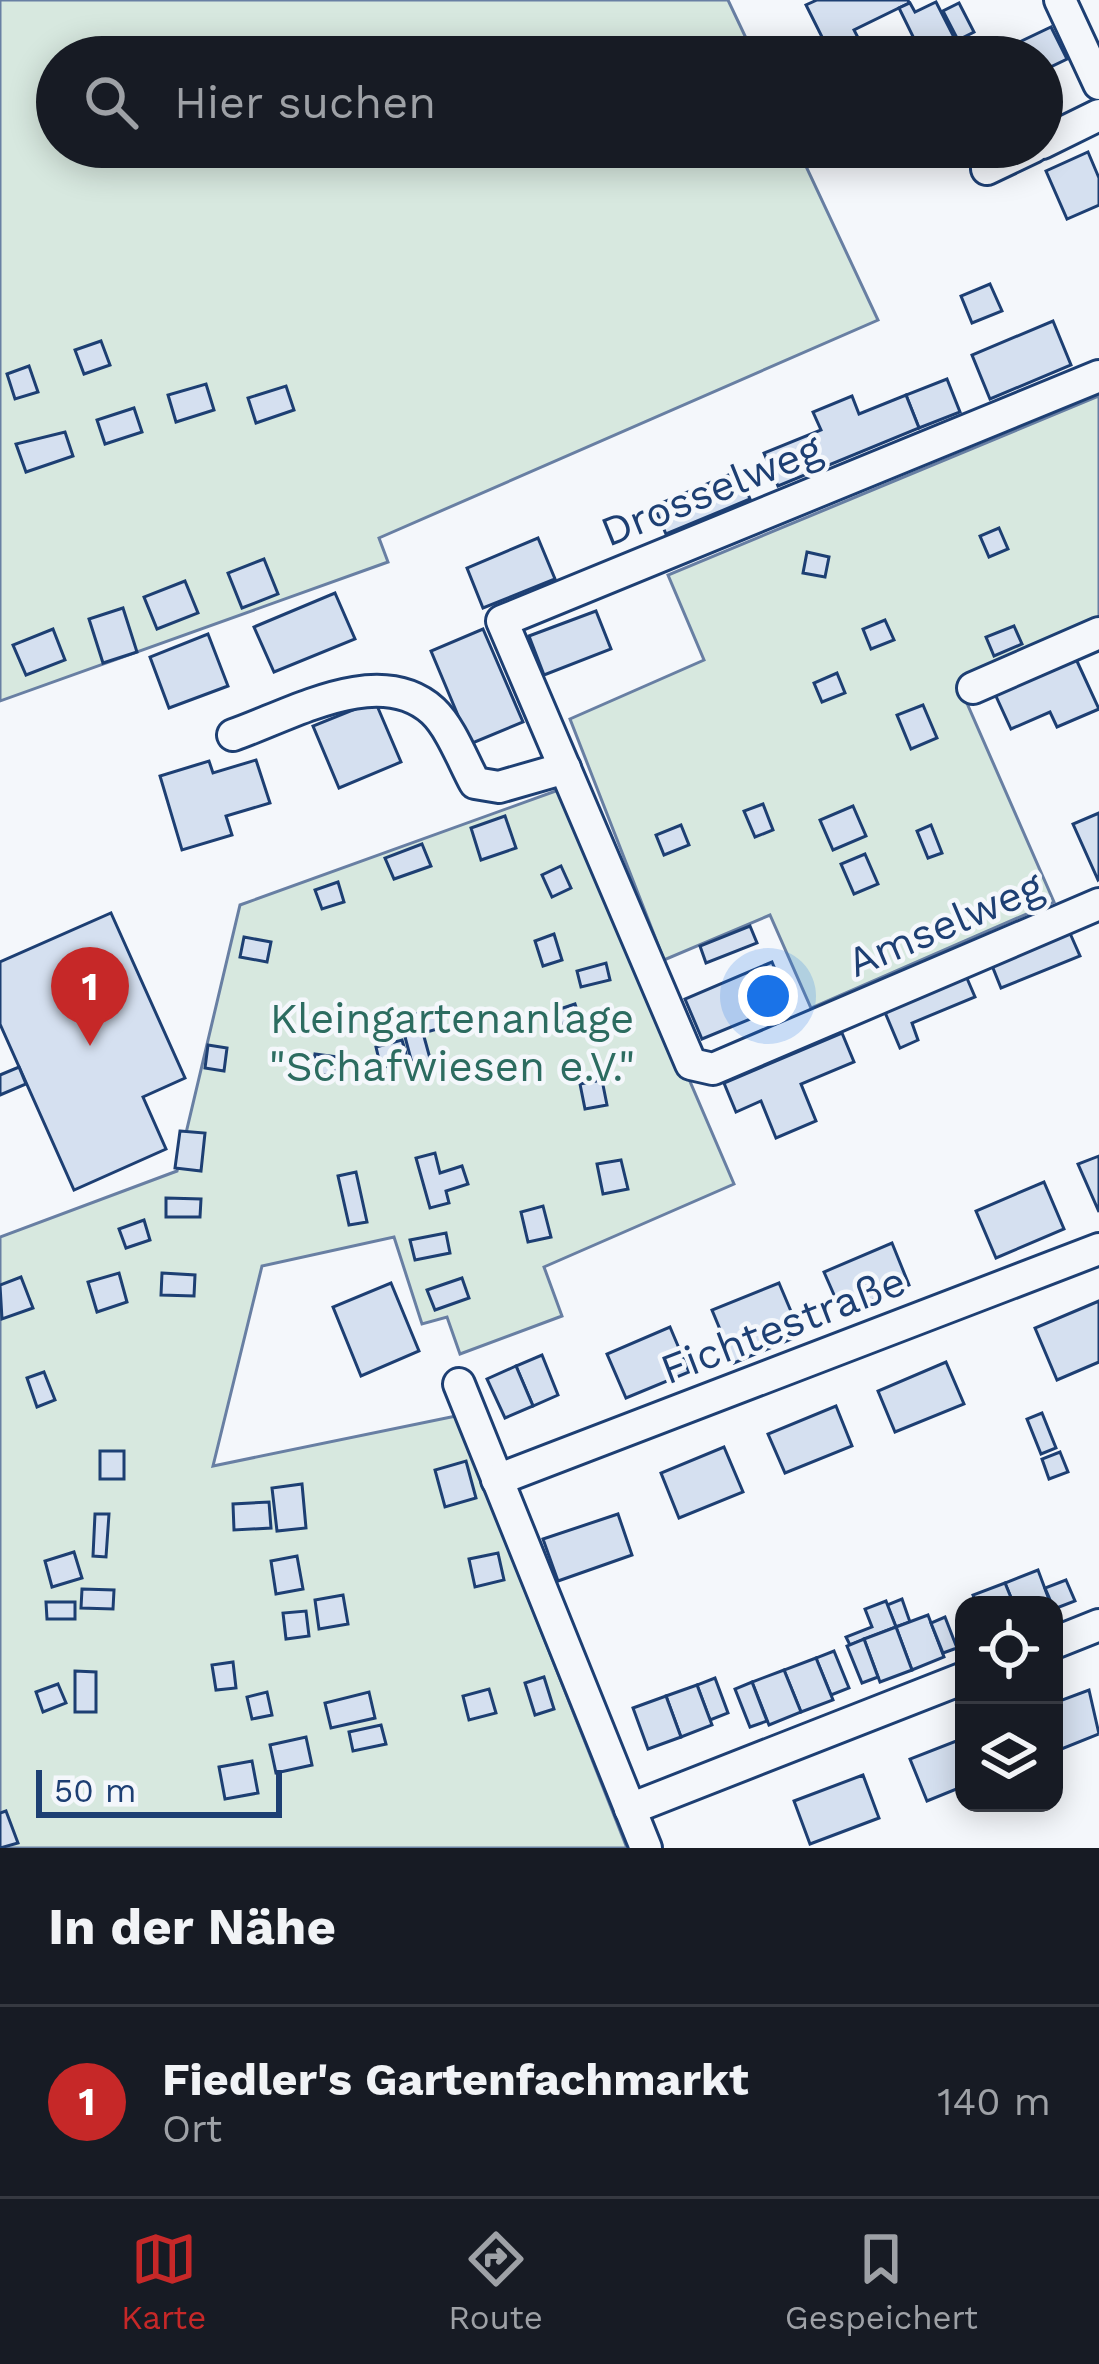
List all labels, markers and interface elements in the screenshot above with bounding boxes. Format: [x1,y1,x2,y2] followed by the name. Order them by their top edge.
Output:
[36,36,1063,168] search box
[78,69,144,135] icon: search
[174,76,436,129] text: Hier suchen
[594,423,829,556] street label: Drosselweg
[840,861,1051,987] street label: Amselweg
[51,947,129,1046] pin: 1
[738,966,798,1026] your location
[269,994,635,1091] park label: Kleingartenanlage "Schafwiesen e.V."
[654,1256,912,1394] street label: Fichtestraße
[955,1596,1063,1812] map controls
[955,1596,1063,1704] button: locate
[955,1704,1063,1812] button: layers
[36,1764,282,1817] scale bar
[54,1771,136,1810] text: 50 m
[48,1897,336,1956] text: In der Nähe
[162,2053,749,2106] text: Fiedler's Gartenfachmarkt
[79,2079,95,2124] text: 1
[937,2079,1051,2124] text: 140 m
[162,2106,222,2151] text: Ort
[121,2226,206,2337] tab: Karte
[448,2226,543,2337] tab: Route
[785,2226,978,2337] tab: Gespeichert

